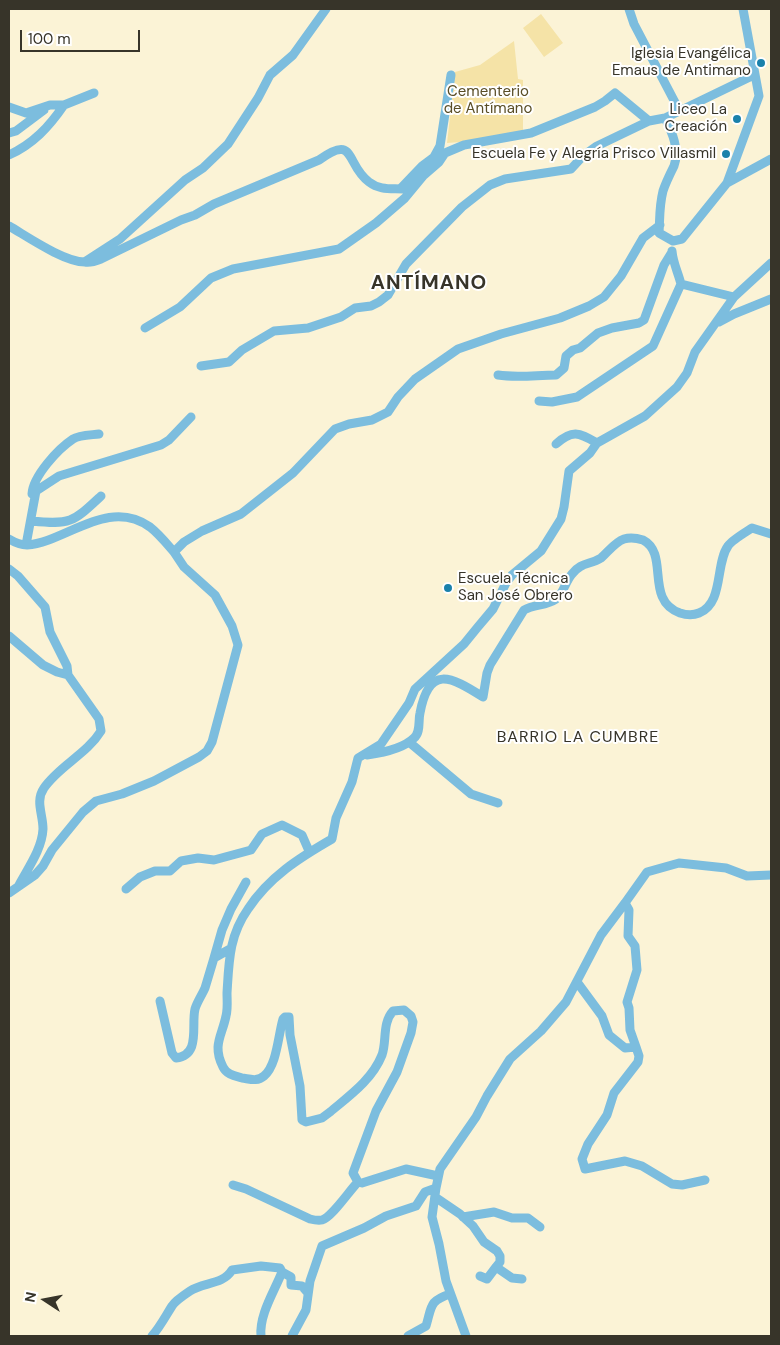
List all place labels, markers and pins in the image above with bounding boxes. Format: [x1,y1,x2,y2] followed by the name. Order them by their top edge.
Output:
[612,45,751,80] place label: Iglesia Evangélica Emaus de Antimano
[755,57,767,69] marker: Iglesia Evangélica Emaus de Antimano
[665,101,727,136] place label: Liceo La Creación
[731,113,743,125] marker: Liceo La Creación
[472,145,716,163] place label: Escuela Fe y Alegría Prisco Villasmil
[720,148,732,160] marker: Escuela Fe y Alegría Prisco Villasmil
[458,570,573,605] place label: Escuela Técnica San José Obrero
[442,582,454,594] marker: Escuela Técnica San José Obrero

